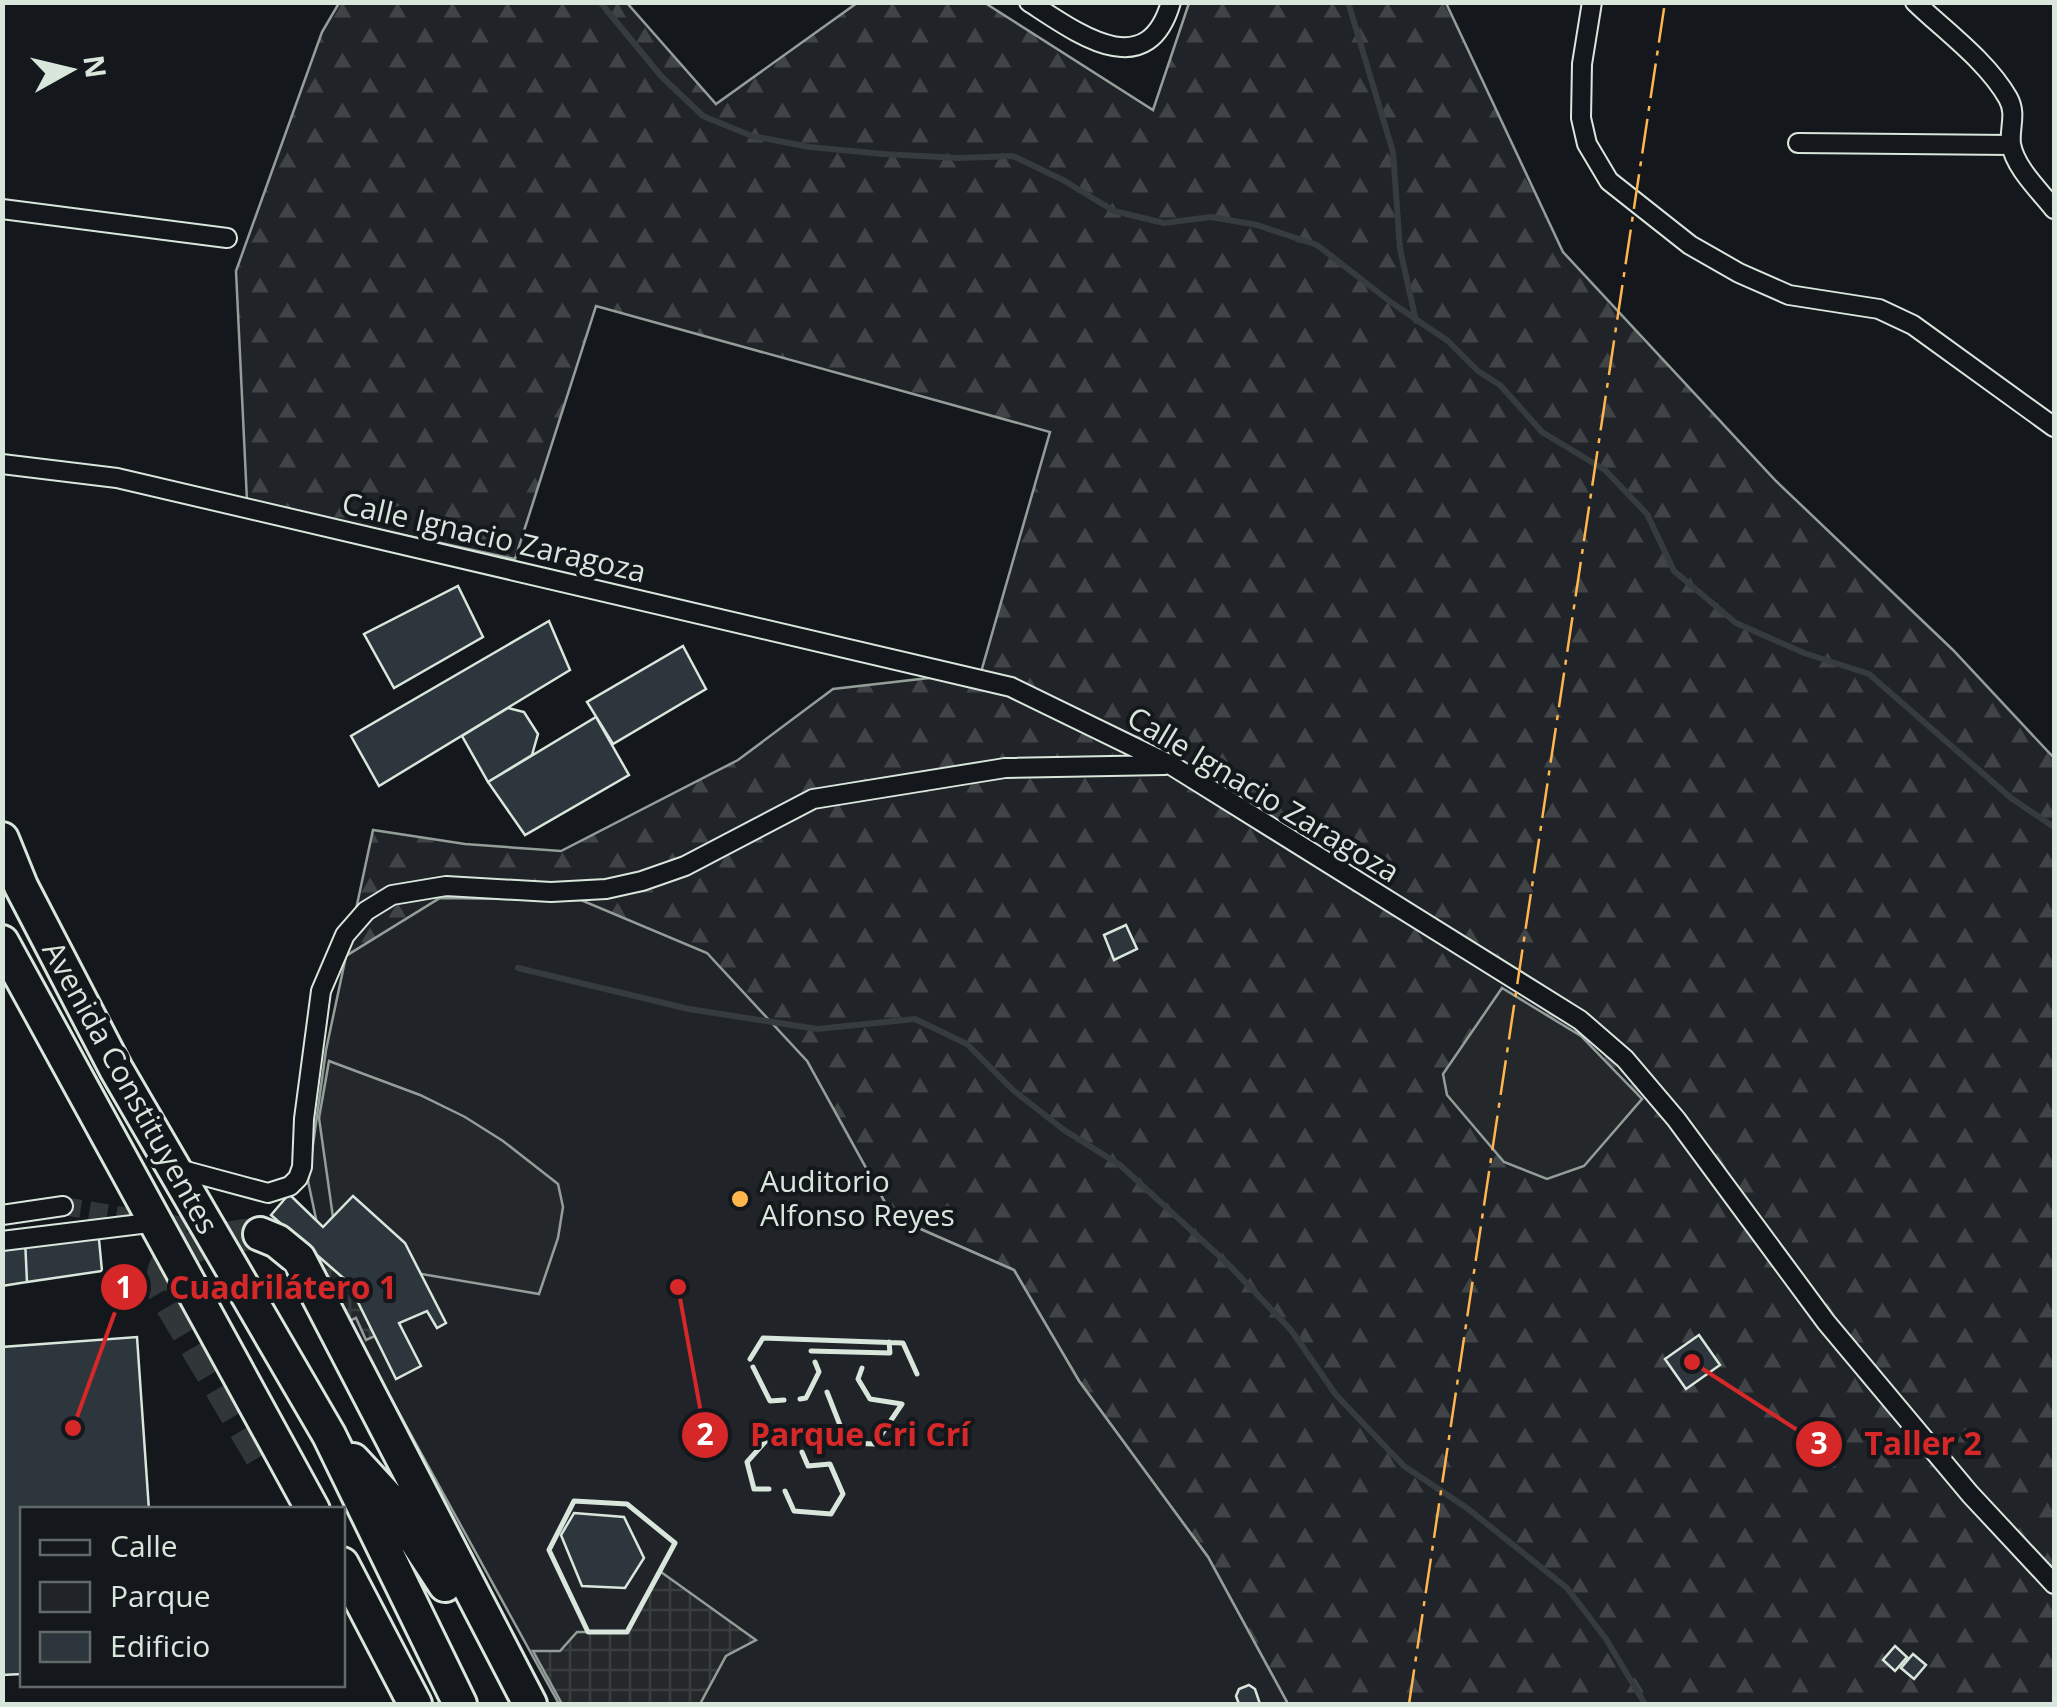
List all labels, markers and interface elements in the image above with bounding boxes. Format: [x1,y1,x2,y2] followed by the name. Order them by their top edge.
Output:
[20,20,120,120] north arrow
[75,52,116,80] text: N
[338,482,650,591] street label: Calle Ignacio Zaragoza
[1120,696,1407,891] street label: Calle Ignacio Zaragoza
[34,934,229,1241] street label: Avenida Constituyentes
[760,1160,955,1235] place label: Auditorio Alfonso Reyes
[729,1188,751,1210] marker: Auditorio Alfonso Reyes
[99,1256,417,1318] callout: Cuadrilátero 1
[169,1265,397,1308] text: Cuadrilátero 1
[115,1266,133,1307] text: 1
[680,1404,990,1466] callout: Parque Cri Crí
[750,1412,972,1455] text: Parque Cri Crí
[696,1413,714,1454] text: 2
[1794,1413,2002,1475] callout: Taller 2
[1864,1421,1982,1464] text: Taller 2
[1810,1422,1828,1463] text: 3
[20,1507,345,1687] legend
[110,1525,178,1566] text: Calle
[110,1575,211,1616] text: Parque
[110,1625,210,1666] text: Edificio

